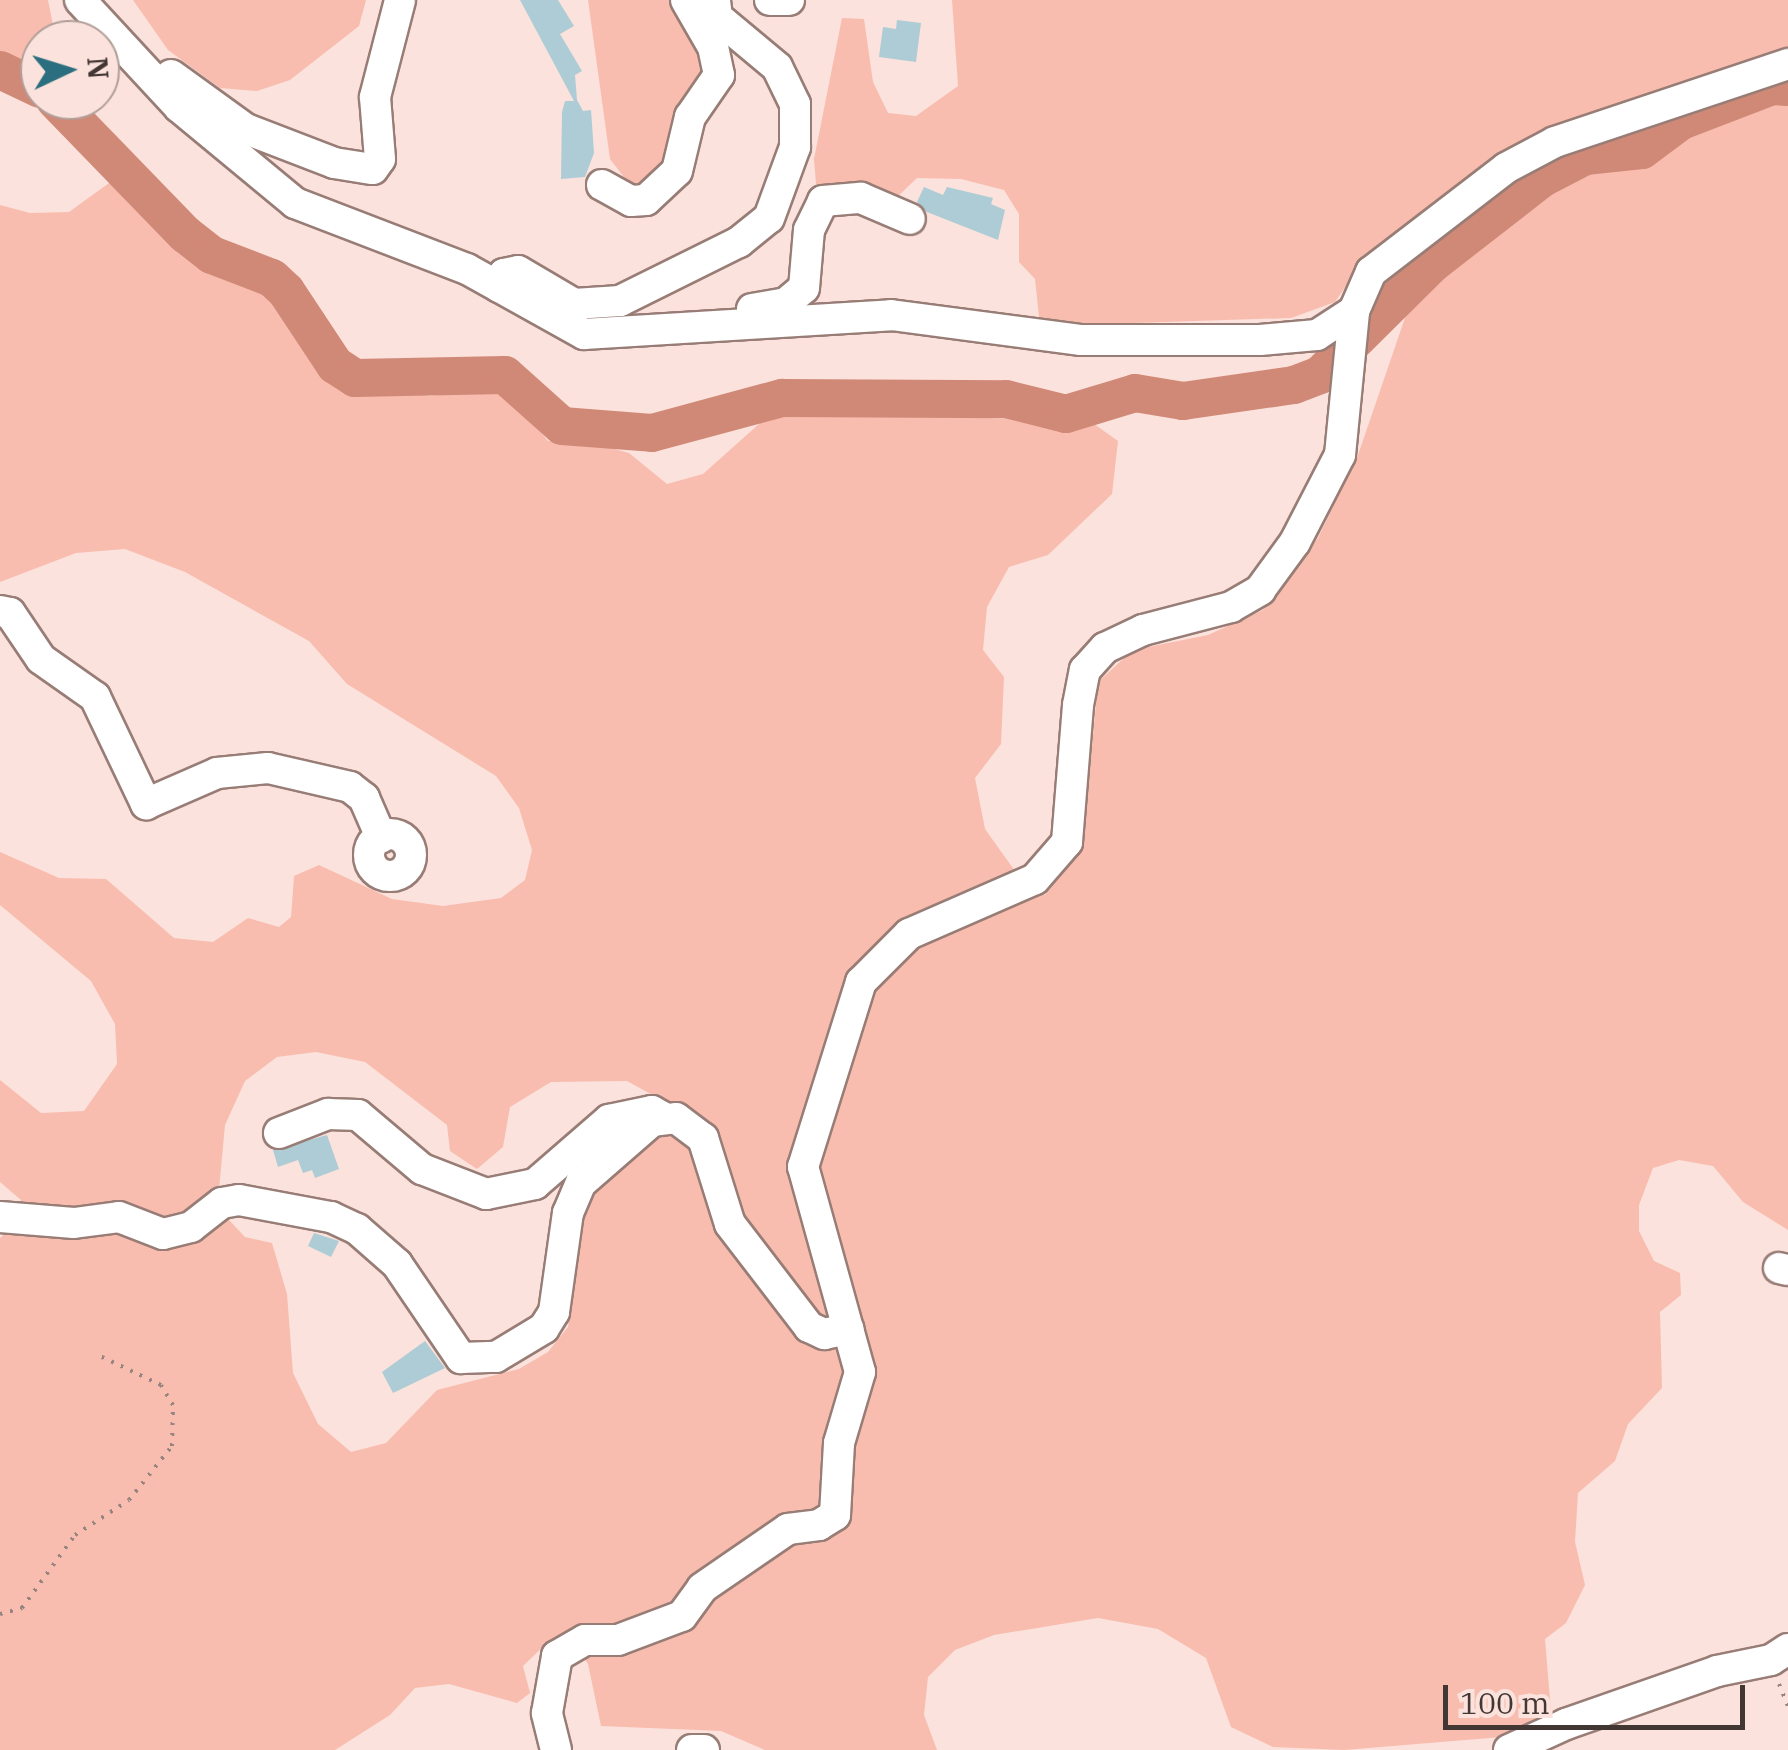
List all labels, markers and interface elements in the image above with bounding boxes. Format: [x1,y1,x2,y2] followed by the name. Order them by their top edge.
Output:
[20,20,120,120] north arrow
[79,56,118,80] text: N
[1448,1665,1750,1727] scale bar
[1460,1683,1550,1722] text: 100 m

